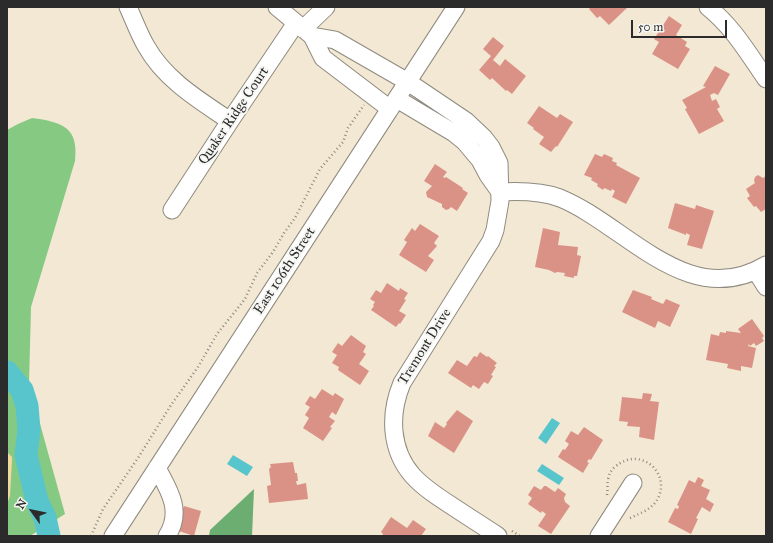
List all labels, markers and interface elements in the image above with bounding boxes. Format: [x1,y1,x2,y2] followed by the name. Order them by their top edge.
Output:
[633,12,729,38] scale bar
[638,20,663,34] text: 50 m
[195,64,273,168] street label: Quaker Ridge Court
[251,224,319,318] street label: East 106th Street
[395,306,455,388] street label: Tremont Drive
[12,491,52,531] north arrow
[14,497,30,512] text: N

